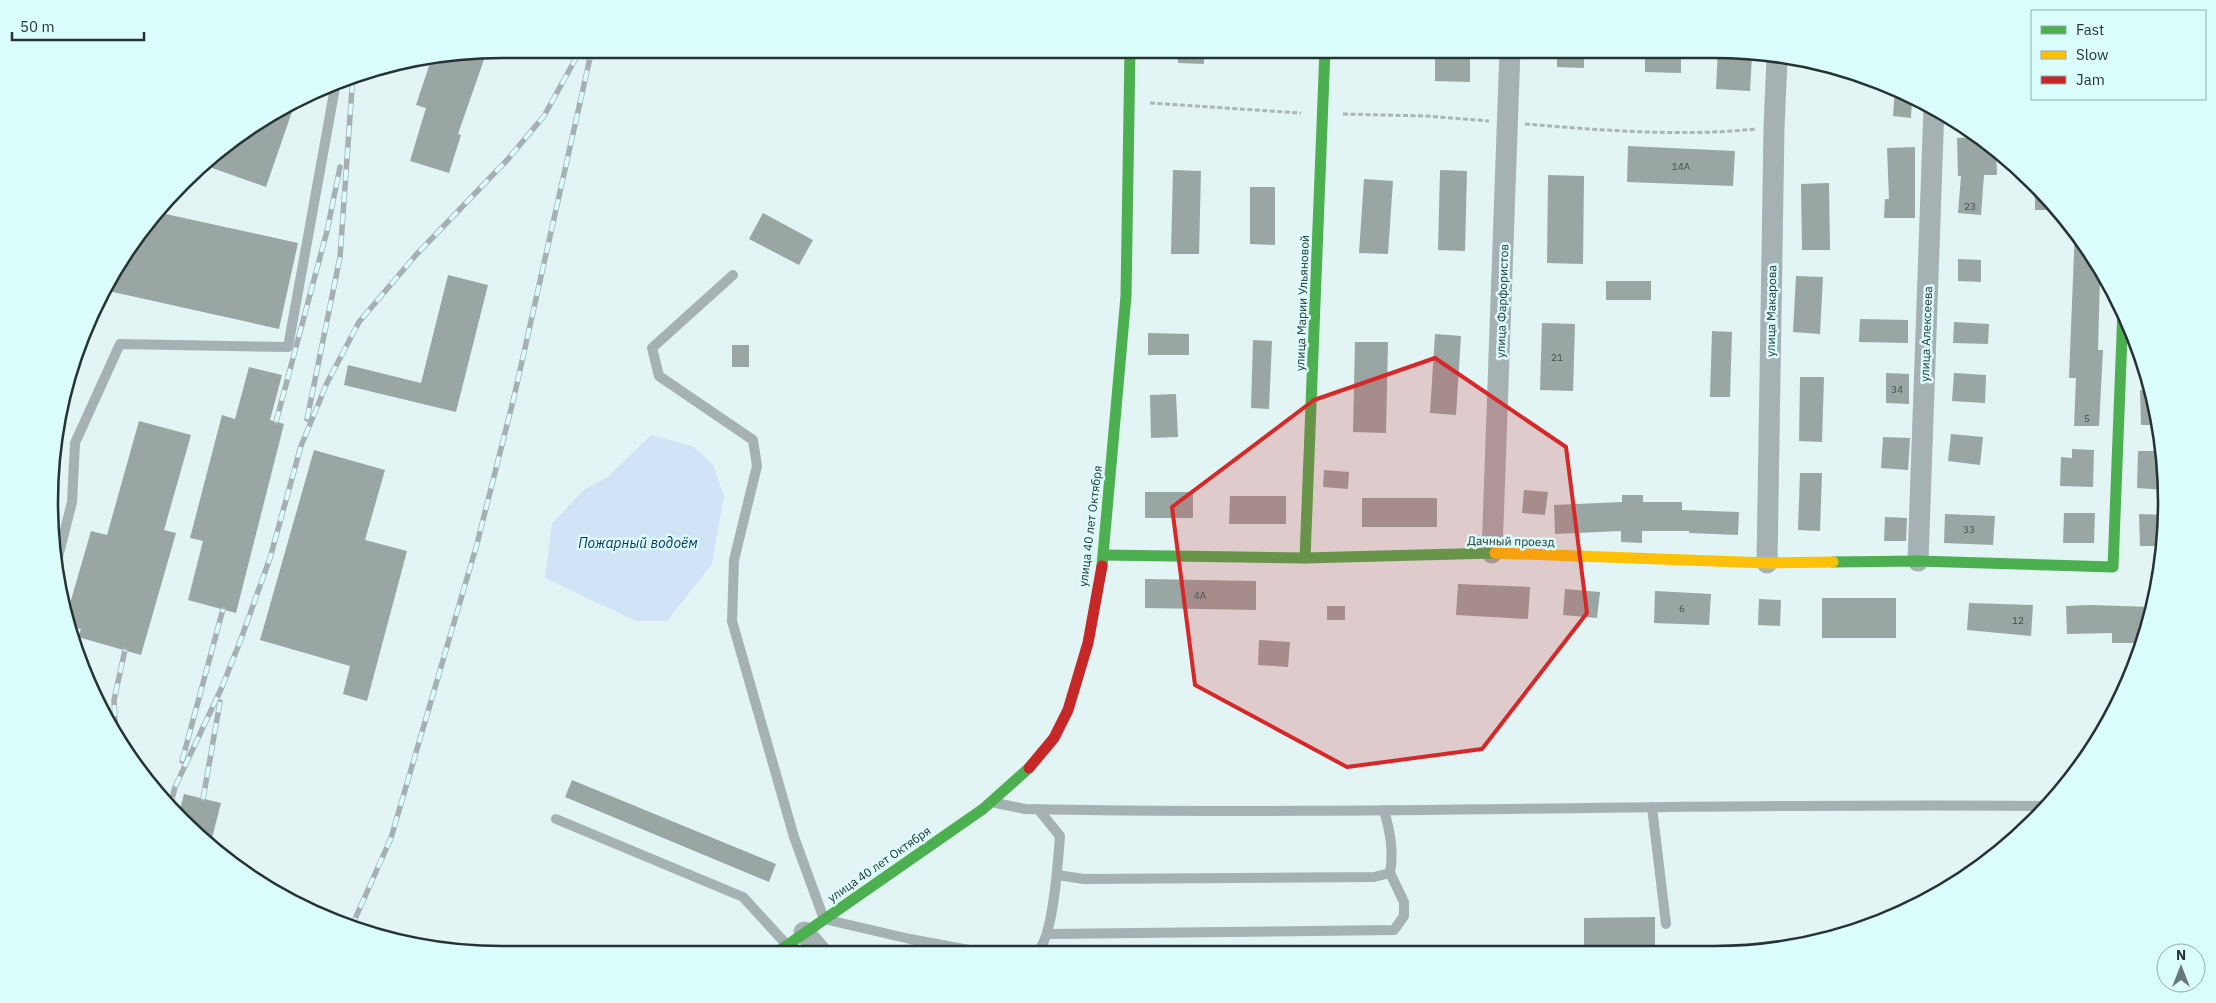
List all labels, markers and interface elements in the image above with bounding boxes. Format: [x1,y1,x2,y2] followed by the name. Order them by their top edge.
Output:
[12,10,145,42] scale bar
[2031,10,2206,100] legend
[20,17,55,36] text: 50 m
[2076,20,2104,39] text: Fast
[2076,45,2109,64] text: Slow
[2076,70,2105,89] text: Jam
[1672,160,1691,173] house number: 14А
[1964,200,1976,213] house number: 23
[1292,235,1312,371] street label: улица Марии Ульяновой
[1493,244,1511,358] street label: улица Фарфористов
[1763,264,1779,357] street label: улица Макарова
[1917,285,1935,382] street label: улица Алексеева
[1551,351,1563,364] house number: 21
[1891,383,1903,396] house number: 34
[2084,412,2090,425] house number: 5
[1075,464,1105,588] street label: улица 40 лет Октября
[1963,523,1975,536] house number: 33
[1467,533,1555,549] street label: Дачный проезд
[578,534,698,552] water label: Пожарный водоём
[1194,589,1207,602] house number: 4А
[1679,602,1685,615] house number: 6
[2012,614,2024,627] house number: 12
[825,823,933,905] street label: улица 40 лет Октября
[2156,943,2206,993] north arrow
[2176,946,2186,964] text: N

